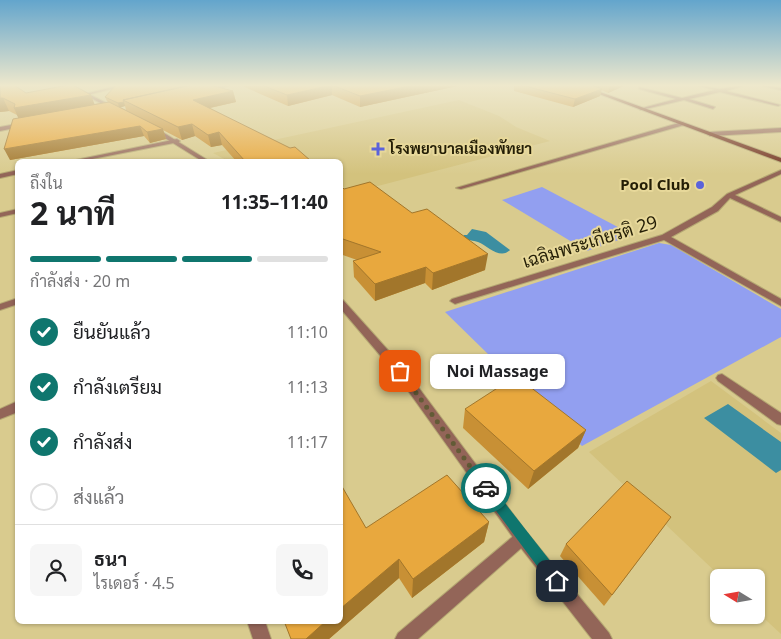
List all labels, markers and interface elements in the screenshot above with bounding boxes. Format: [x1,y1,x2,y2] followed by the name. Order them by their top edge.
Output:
[388,138,532,158] place label: โรงพยาบาลเมืองพัทยา
[371,142,385,156] marker: โรงพยาบาลเมืองพัทยา
[30,172,63,194] text: ถึงใน
[620,174,690,194] place label: Pool Club
[694,179,706,191] marker: Pool Club
[221,189,328,215] text: 11:35–11:40
[30,191,115,234] text: 2 นาที
[519,209,660,273] street label: เฉลิมพระเกียรติ 29
[30,270,130,292] text: กำลังส่ง · 20 m
[30,318,58,346] icon: check
[73,319,151,345] text: ยืนยันแล้ว
[287,321,328,343] text: 11:10
[379,350,421,392] pin
[430,354,565,388] callout: Noi Massage
[386,357,414,385] icon: bag
[447,360,548,382] text: Noi Massage
[30,373,58,401] icon: check
[73,374,162,400] text: กำลังเตรียม
[287,376,328,398] text: 11:13
[30,428,58,456] icon: check
[73,429,132,455] text: กำลังส่ง
[287,431,328,453] text: 11:17
[461,463,511,513] courier
[472,474,500,502] icon: car
[73,484,124,510] text: ส่งแล้ว
[30,544,82,596] button: person
[276,544,328,596] button: phone
[94,546,127,572] text: ธนา
[536,560,578,602] pin
[543,567,571,595] icon: home
[710,569,765,624] north arrow
[710,569,765,624] map controls
[94,572,175,594] text: ไรเดอร์ · 4.5

